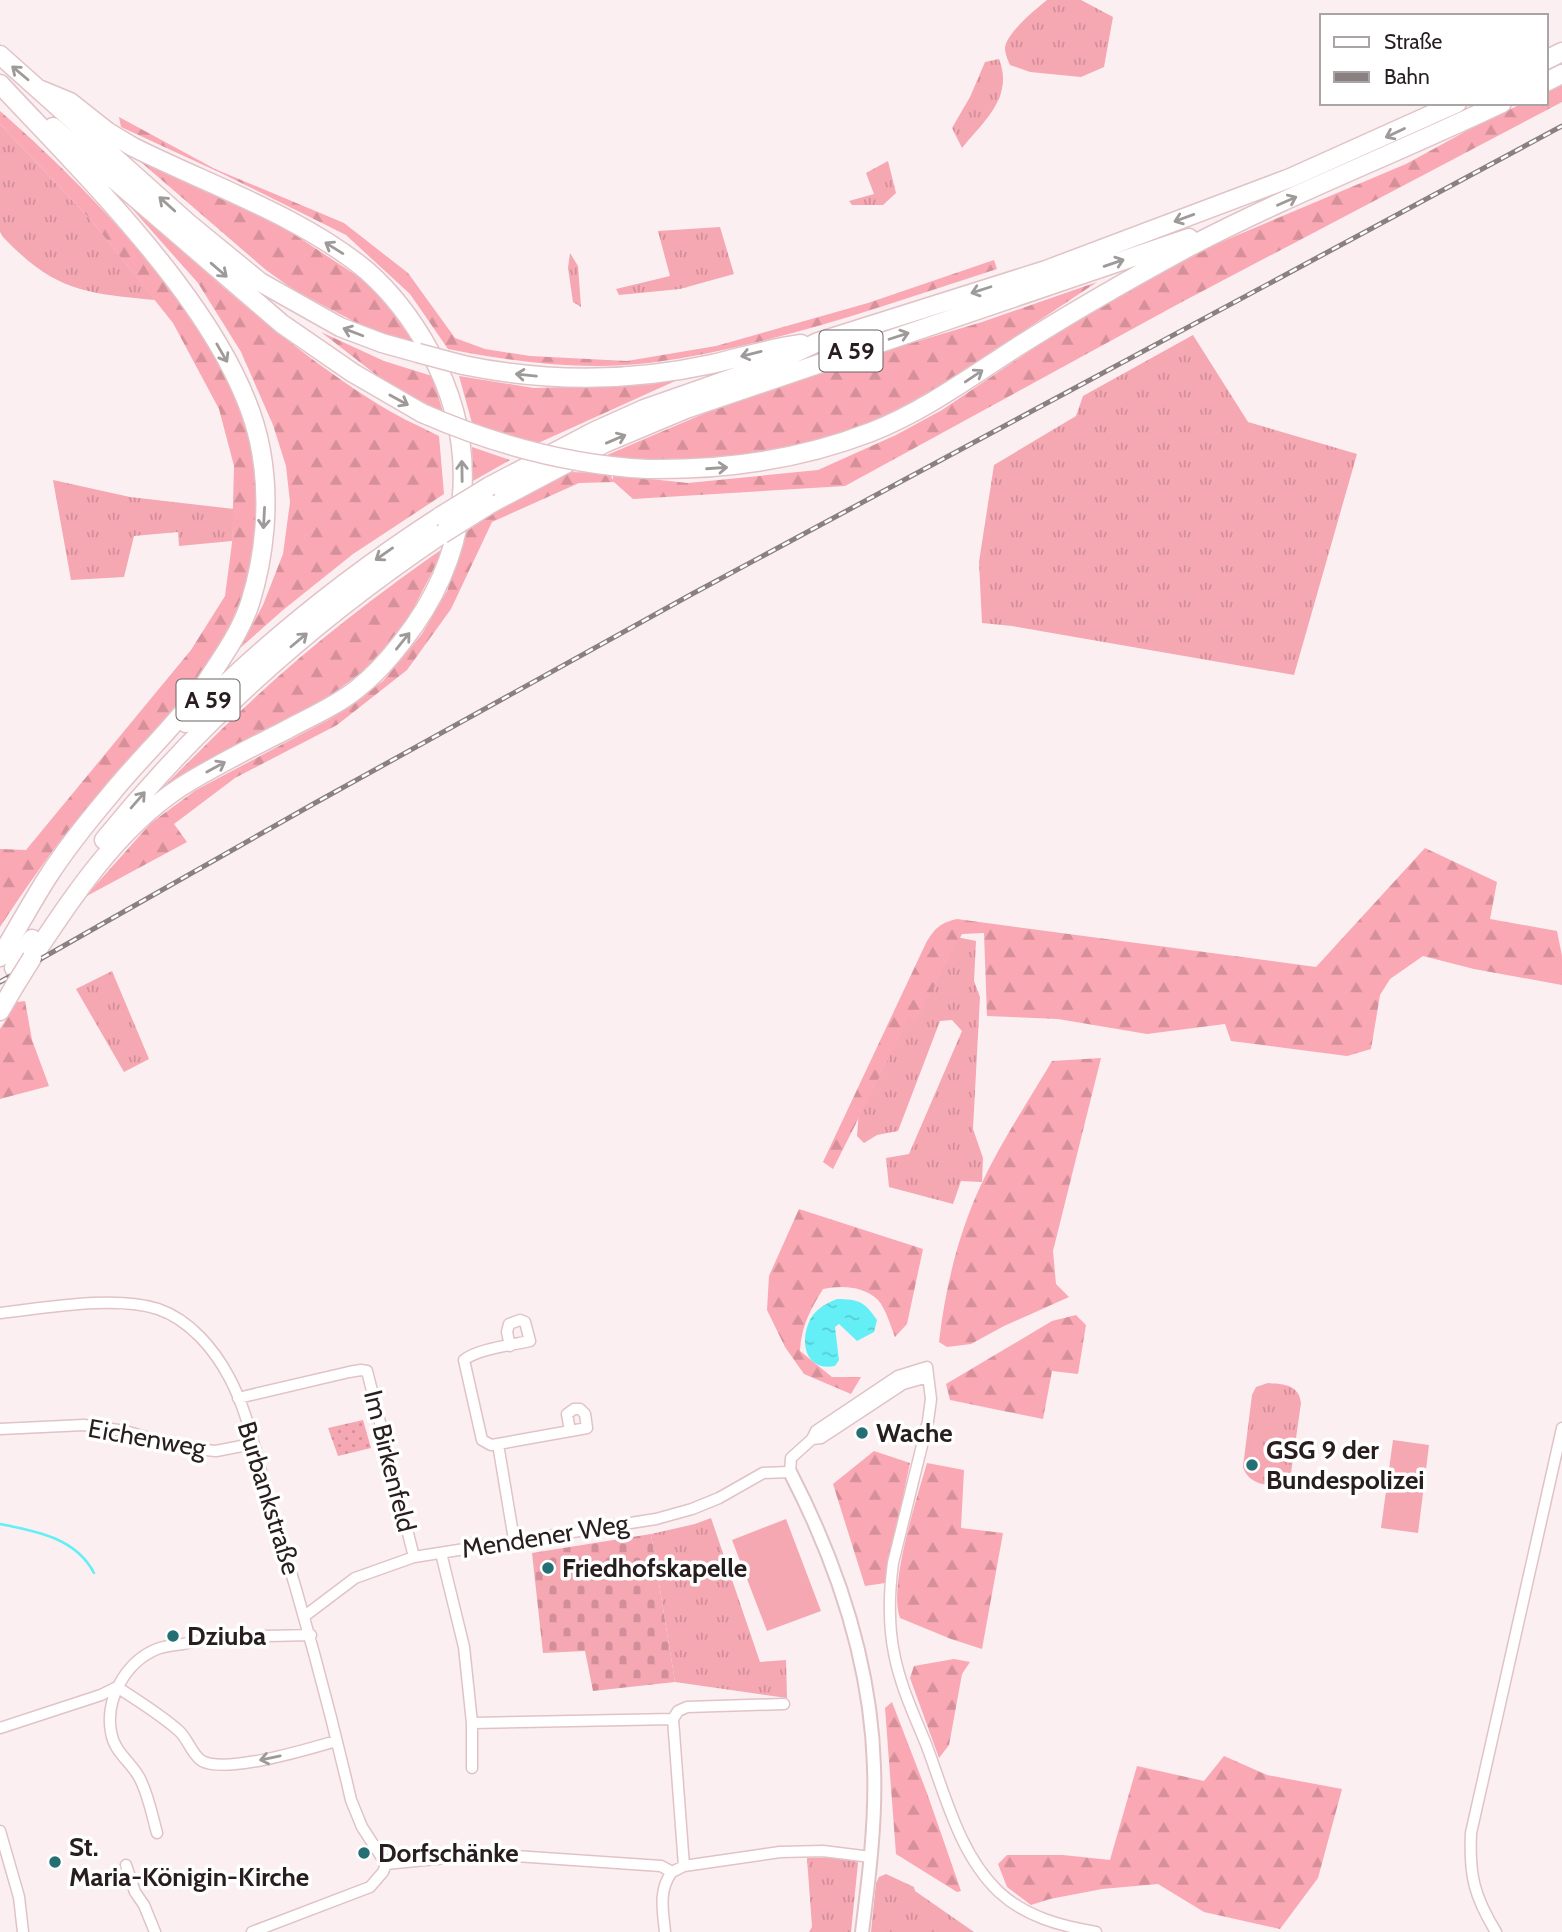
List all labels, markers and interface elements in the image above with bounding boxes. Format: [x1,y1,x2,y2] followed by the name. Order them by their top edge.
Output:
[1320,14,1548,105] legend
[1384,29,1443,54] text: Straße
[1384,64,1430,89] text: Bahn
[12,65,30,81] one-way arrow
[1385,126,1406,140] one-way arrow
[1276,194,1297,207] one-way arrow
[159,195,176,212] one-way arrow
[1174,213,1196,225] one-way arrow
[324,240,344,254] one-way arrow
[1103,256,1125,268] one-way arrow
[209,262,227,278] one-way arrow
[970,284,992,297] one-way arrow
[343,324,365,337] one-way arrow
[887,329,909,341] one-way arrow
[820,330,882,372] road number: A 59
[215,342,229,362] one-way arrow
[740,348,763,361] one-way arrow
[515,369,538,382] one-way arrow
[964,369,983,383] one-way arrow
[388,394,409,407] one-way arrow
[605,431,626,444] one-way arrow
[455,459,469,482] one-way arrow
[705,461,728,474] one-way arrow
[258,506,271,529] one-way arrow
[375,547,394,561] one-way arrow
[290,632,308,648] one-way arrow
[395,632,410,650] one-way arrow
[176,680,240,720] road number: A 59
[206,759,226,773] one-way arrow
[130,791,146,809] one-way arrow
[357,1387,423,1535] street label: Im Birkenfeld
[86,1412,209,1464] street label: Eichenweg
[876,1417,953,1449] place label: Wache
[231,1418,307,1578] street label: Burbankstraße
[854,1425,870,1441] marker: Wache
[1266,1434,1425,1496] place label: GSG 9 der Bundespolizei
[1244,1457,1260,1473] marker: GSG 9 der Bundespolizei
[459,1507,632,1565] street label: Mendener Weg
[562,1552,747,1584] place label: Friedhofskapelle
[540,1560,556,1576] marker: Friedhofskapelle
[187,1620,266,1652] place label: Dziuba
[165,1628,181,1644] marker: Dziuba
[259,1751,282,1765] one-way arrow
[69,1831,309,1893] place label: St. Maria-Königin-Kirche
[378,1837,519,1869] place label: Dorfschänke
[356,1845,372,1861] marker: Dorfschänke
[47,1854,63,1870] marker: St. Maria-Königin-Kirche

